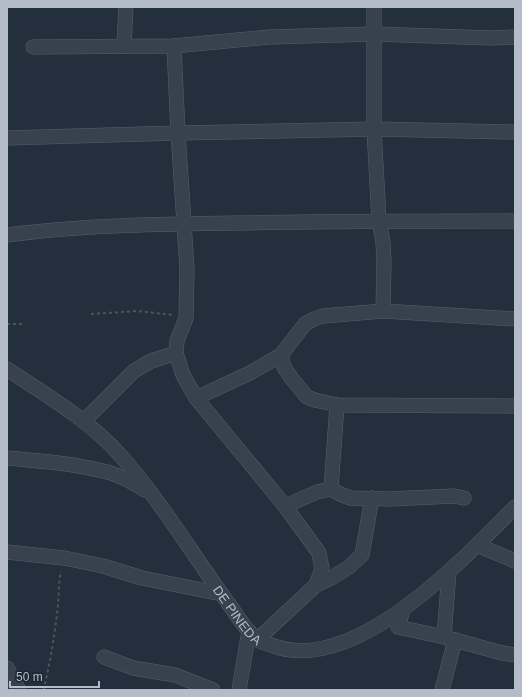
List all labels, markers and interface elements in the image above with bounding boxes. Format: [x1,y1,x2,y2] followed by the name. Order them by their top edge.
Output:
[210,583,264,648] street label: DE PINEDA
[10,663,99,689] scale bar
[16,670,43,684] text: 50 m

